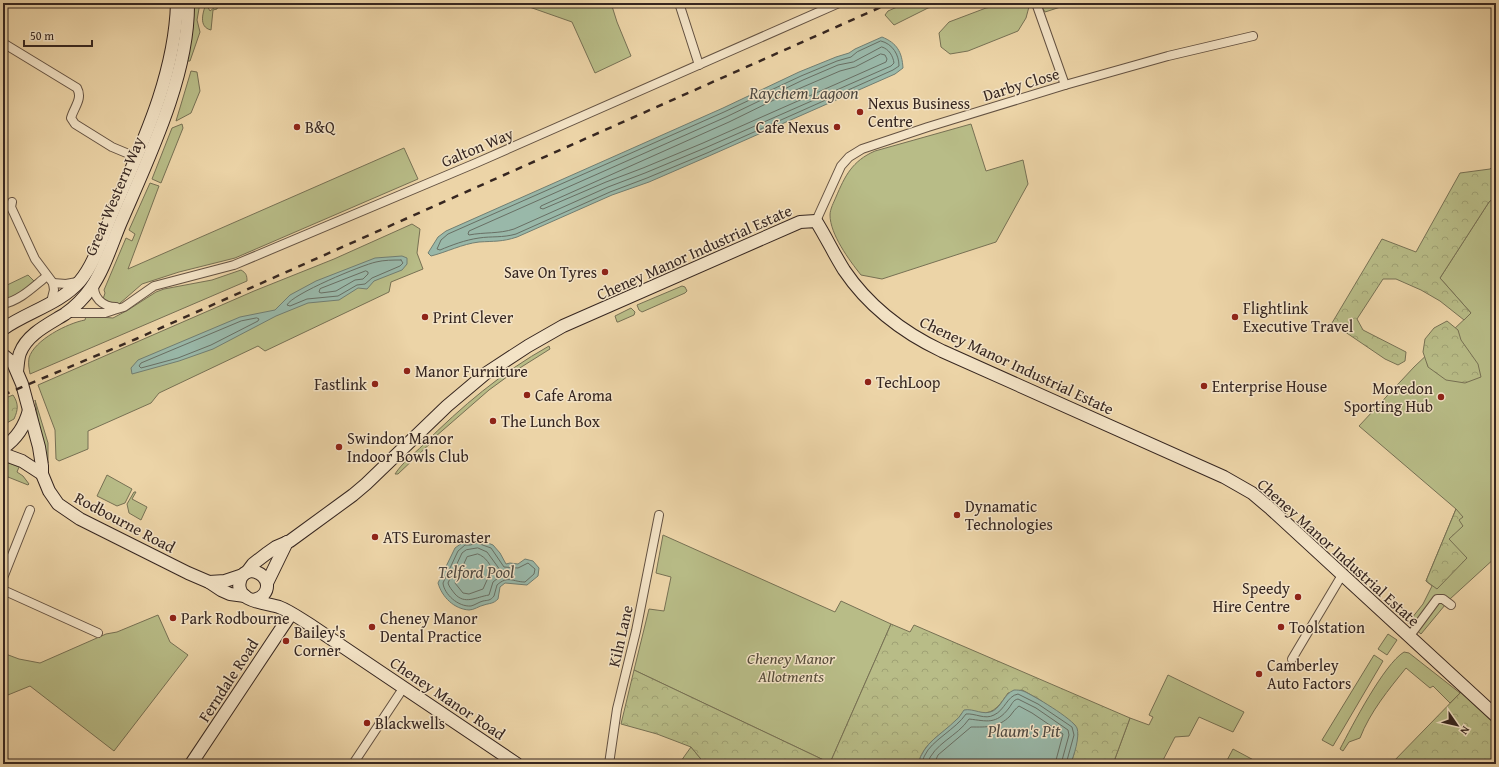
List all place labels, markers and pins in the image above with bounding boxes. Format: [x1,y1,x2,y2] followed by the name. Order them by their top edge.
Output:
[868,91,970,133] place label: Nexus Business Centre
[855,107,865,117] marker: Nexus Business Centre
[305,115,336,139] place label: B&Q
[756,115,829,139] place label: Cafe Nexus
[292,122,302,132] marker: B&Q
[832,122,842,132] marker: Cafe Nexus
[504,260,597,284] place label: Save On Tyres
[600,267,610,277] marker: Save On Tyres
[1243,296,1354,338] place label: Flightlink Executive Travel
[433,305,514,329] place label: Print Clever
[420,312,430,322] marker: Print Clever
[1230,312,1240,322] marker: Flightlink Executive Travel
[415,359,528,383] place label: Manor Furniture
[402,366,412,376] marker: Manor Furniture
[876,370,941,394] place label: TechLoop
[314,372,368,396] place label: Fastlink
[1212,374,1327,398] place label: Enterprise House
[1344,376,1433,418] place label: Moredon Sporting Hub
[863,377,873,387] marker: TechLoop
[370,379,380,389] marker: Fastlink
[1199,381,1209,391] marker: Enterprise House
[535,383,613,407] place label: Cafe Aroma
[522,390,532,400] marker: Cafe Aroma
[1436,392,1446,402] marker: Moredon Sporting Hub
[501,409,601,433] place label: The Lunch Box
[488,416,498,426] marker: The Lunch Box
[347,426,469,468] place label: Swindon Manor Indoor Bowls Club
[334,442,344,452] marker: Swindon Manor Indoor Bowls Club
[965,494,1053,536] place label: Dynamatic Technologies
[952,510,962,520] marker: Dynamatic Technologies
[383,525,491,549] place label: ATS Euromaster
[370,532,380,542] marker: ATS Euromaster
[1213,576,1290,618] place label: Speedy Hire Centre
[1293,592,1303,602] marker: Speedy Hire Centre
[181,606,290,630] place label: Park Rodbourne
[380,606,482,648] place label: Cheney Manor Dental Practice
[168,613,178,623] marker: Park Rodbourne
[1289,615,1365,639] place label: Toolstation
[294,620,346,662] place label: Bailey's Corner
[367,622,377,632] marker: Cheney Manor Dental Practice
[1276,622,1286,632] marker: Toolstation
[281,636,291,646] marker: Bailey's Corner
[1267,653,1351,695] place label: Camberley Auto Factors
[1254,669,1264,679] marker: Camberley Auto Factors
[375,711,445,735] place label: Blackwells
[362,718,372,728] marker: Blackwells

